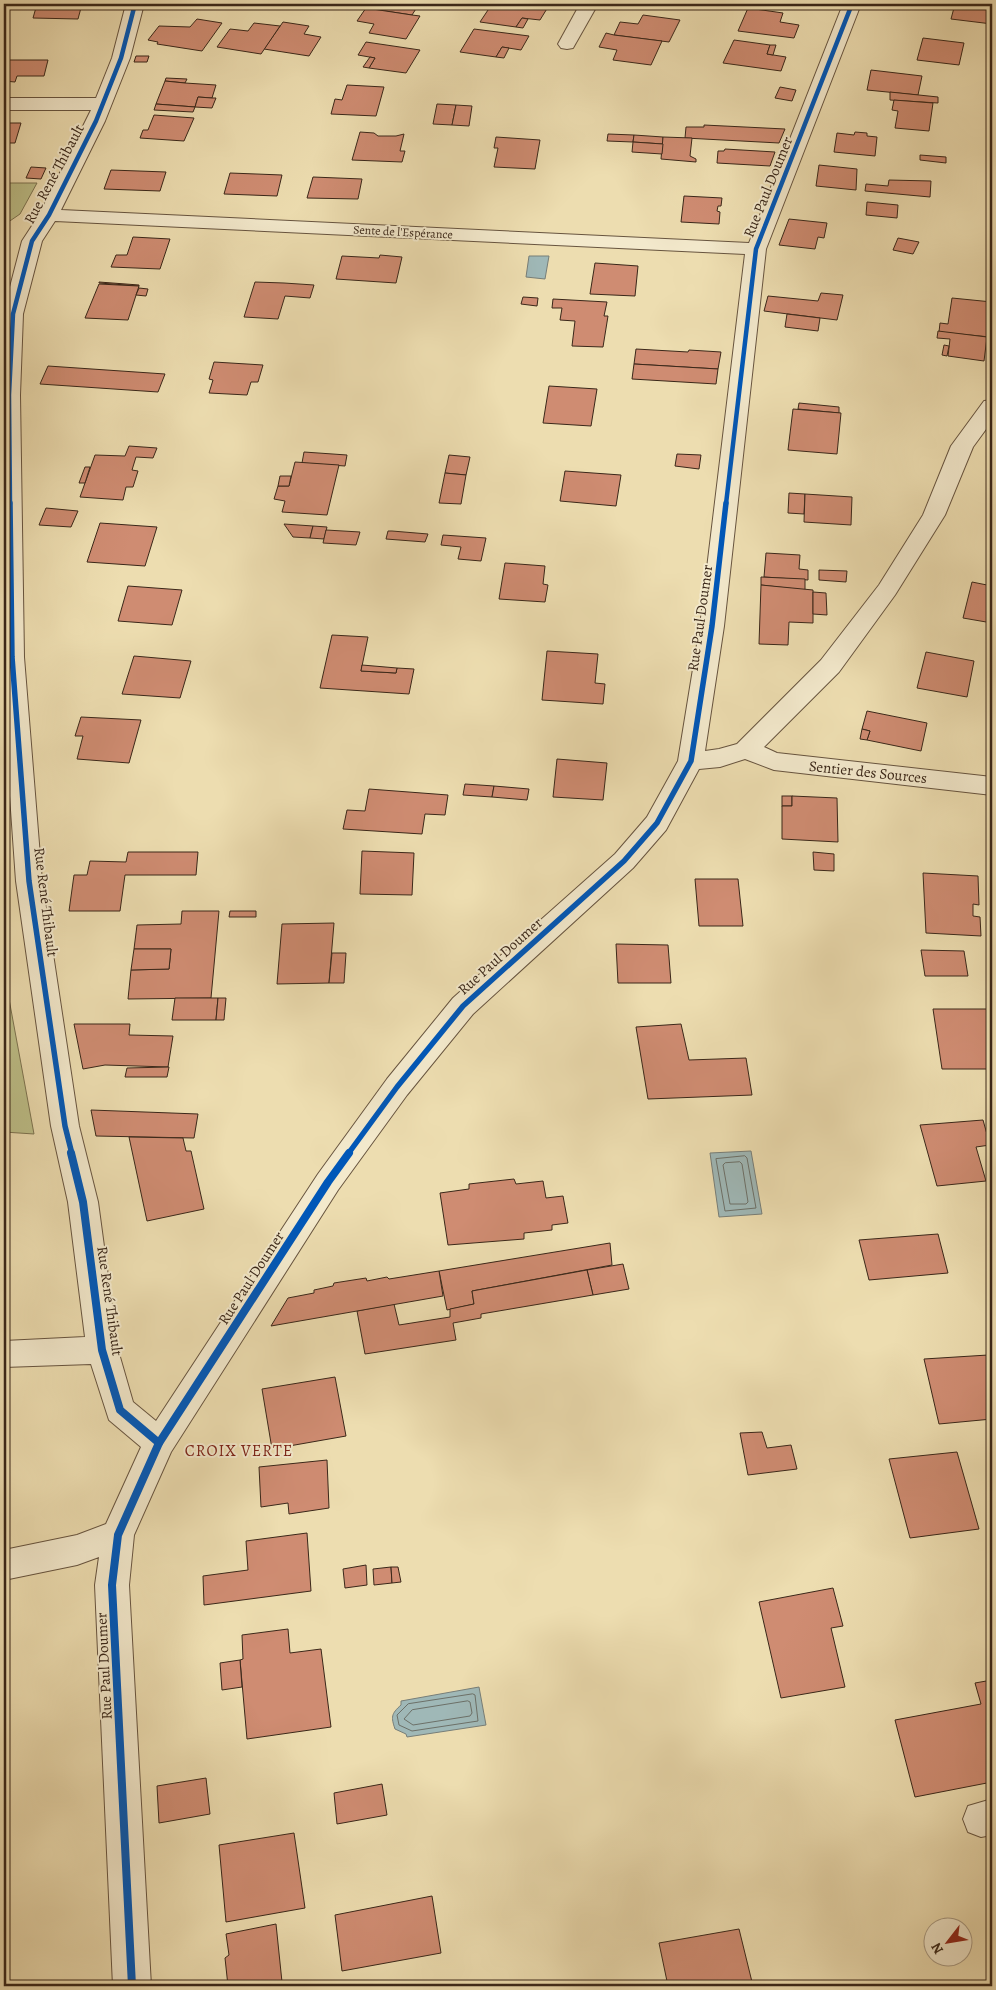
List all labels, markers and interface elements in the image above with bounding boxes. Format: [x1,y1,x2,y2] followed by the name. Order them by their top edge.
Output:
[19,121,89,227] street label: Rue René Thibault
[739,133,797,240] street label: Rue Paul Doumer
[353,221,453,243] street label: Sente de l'Espérance
[683,563,717,673] street label: Rue Paul Doumer
[808,756,928,788] street label: Sentier des Sources
[29,846,63,958] street label: Rue René Thibault
[453,913,547,999] street label: Rue Paul Doumer
[213,1227,289,1328] street label: Rue Paul Doumer
[92,1245,128,1357] street label: Rue René Thibault
[185,1440,293,1462] district label: CROIX VERTE
[91,1612,117,1720] street label: Rue Paul Doumer
[924,1918,974,1968] north arrow
[927,1939,948,1958] text: N

